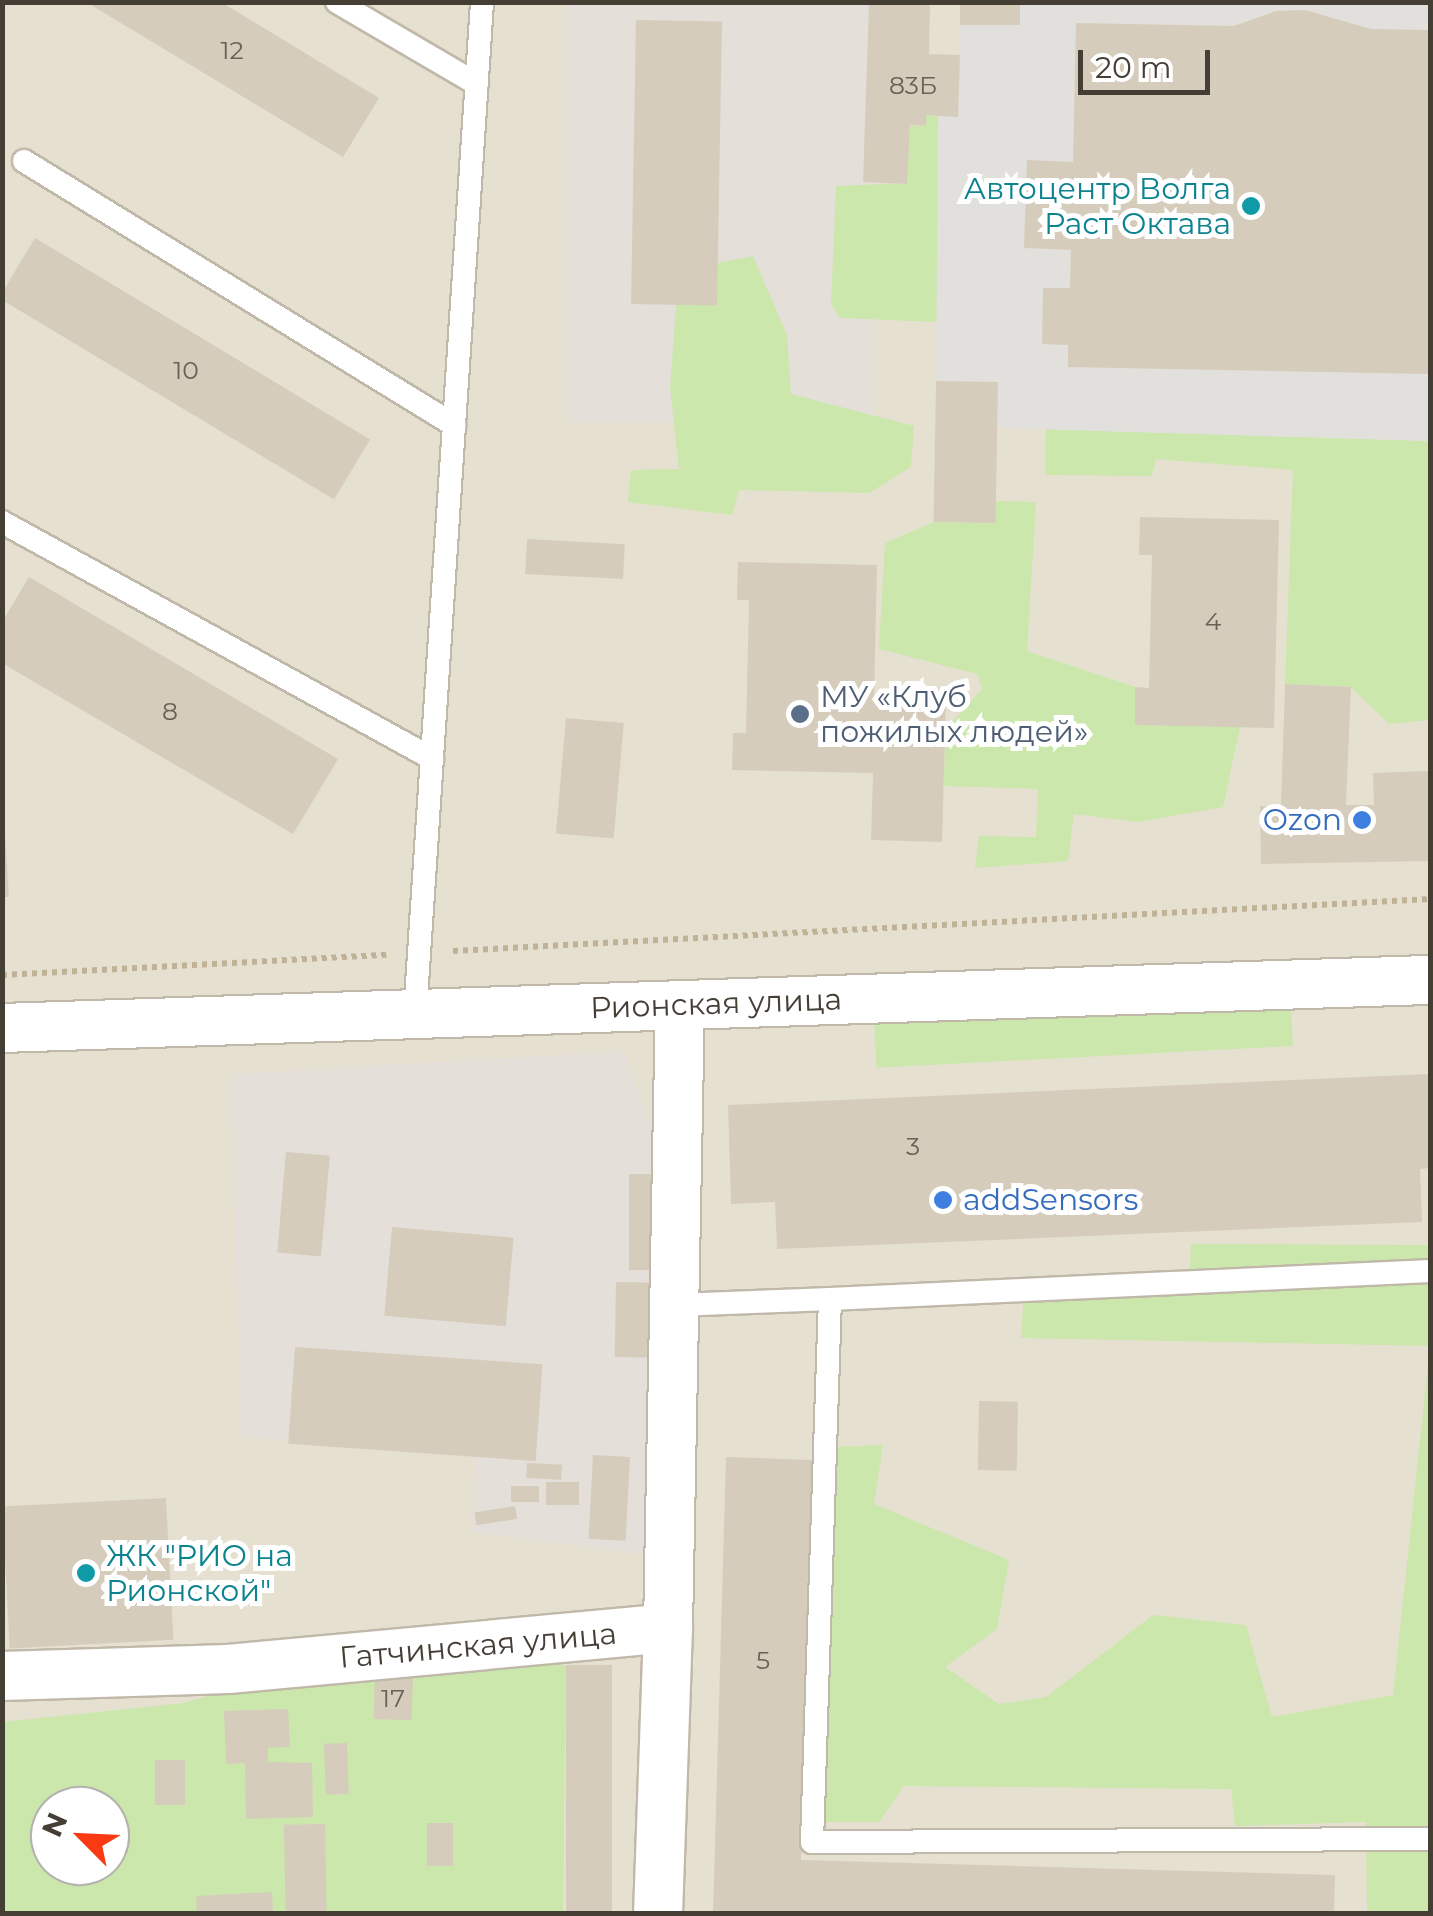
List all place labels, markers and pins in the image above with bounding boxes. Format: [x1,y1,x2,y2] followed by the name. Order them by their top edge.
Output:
[964,171,1231,242] place label: Автоцентр Волга Раст Октава
[1240,195,1262,217] marker: Автоцентр Волга Раст Октава
[820,679,1088,750] place label: МУ «Клуб пожилых людей»
[789,703,811,725] marker: МУ «Клуб пожилых людей»
[1263,802,1342,838] place label: Ozon
[1351,809,1373,831] marker: Ozon
[963,1182,1138,1218] place label: addSensors
[932,1189,954,1211] marker: addSensors
[106,1538,293,1608] place label: ЖК "РИО на Рионской"
[75,1562,97,1584] marker: ЖК "РИО на Рионской"

